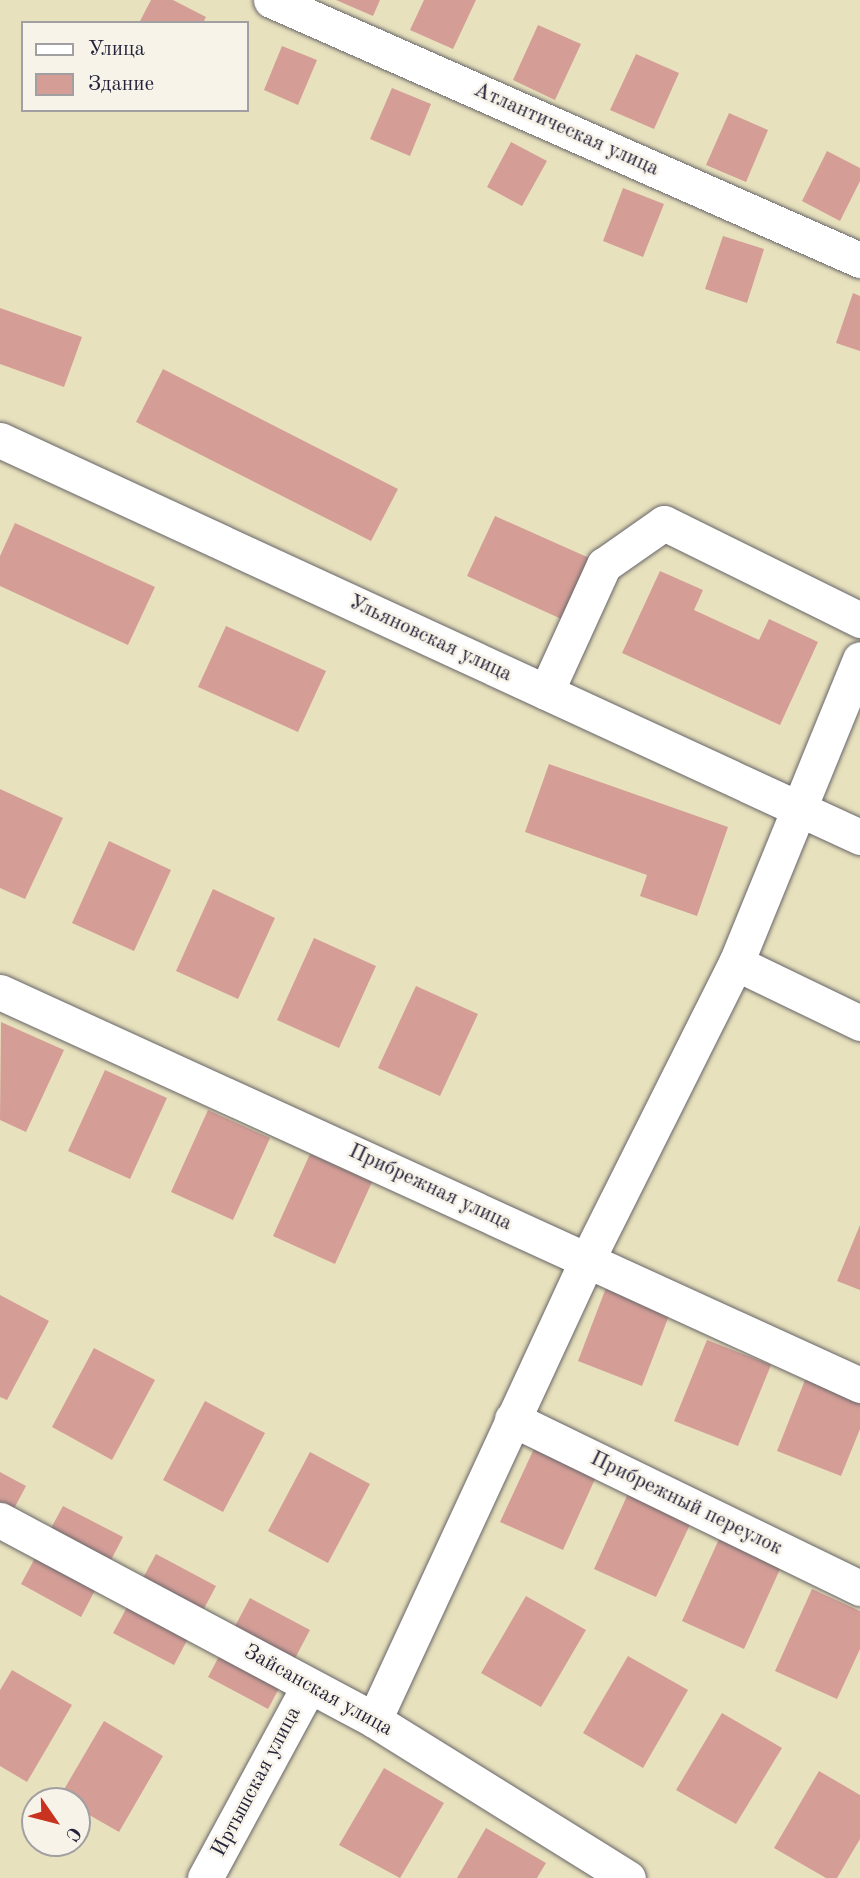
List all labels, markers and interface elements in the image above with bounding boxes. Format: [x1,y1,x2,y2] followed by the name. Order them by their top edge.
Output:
[21,21,248,112] legend
[88,39,145,60] text: Улица
[88,74,154,95] text: Здание
[469,78,663,182] street label: Атлантическая улица
[344,590,516,688] street label: Ульяновская улица
[344,1139,516,1237] street label: Прибрежная улица
[586,1447,786,1561] street label: Прибрежный переулок
[239,1640,397,1742] street label: Зайсанская улица
[207,1703,307,1861] street label: Иртышская улица
[21,1787,91,1857] north arrow
[61,1823,83,1844] text: С

